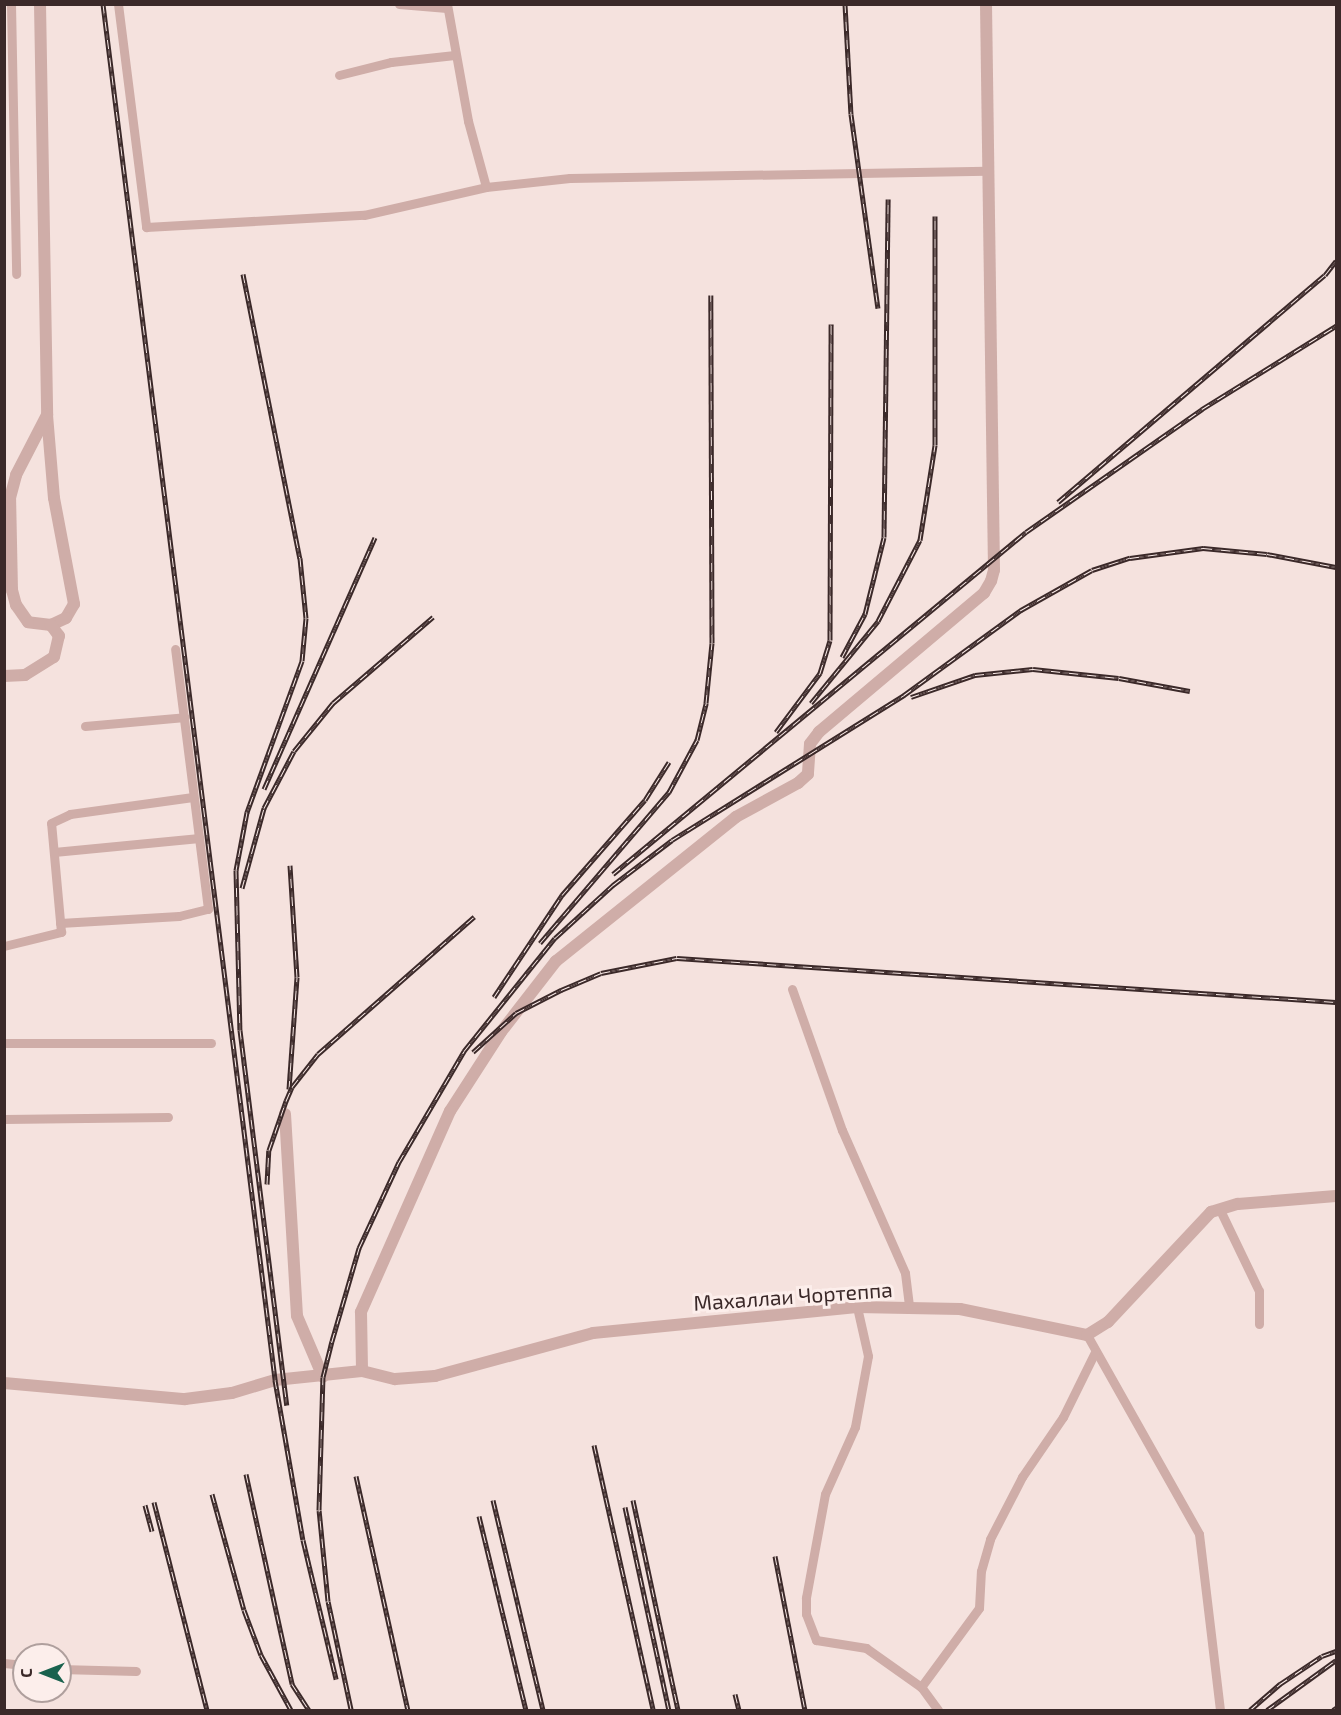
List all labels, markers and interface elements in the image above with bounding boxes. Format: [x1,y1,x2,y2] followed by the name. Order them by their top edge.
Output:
[693,1276,893,1316] street label: Махаллаи Чортеппа
[12,1643,72,1703] north arrow
[16,1668,35,1678] text: С

